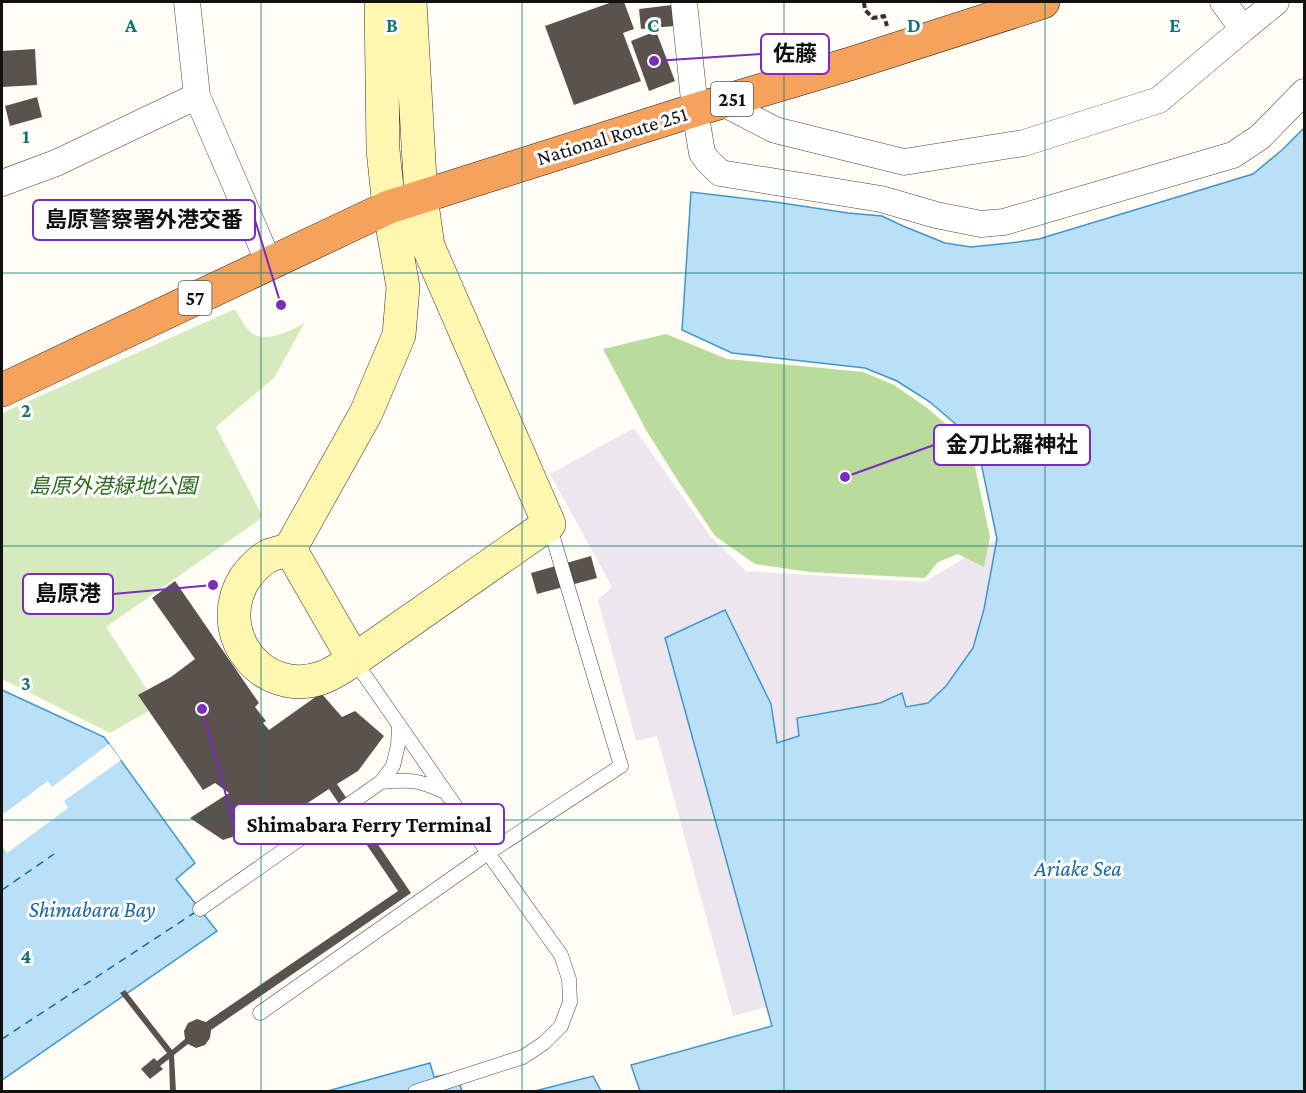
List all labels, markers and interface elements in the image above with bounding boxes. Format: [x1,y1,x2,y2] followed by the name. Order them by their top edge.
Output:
[124,14,138,36] text: A
[386,14,398,36] text: B
[647,14,659,36] text: C
[907,14,921,36] text: D
[1169,14,1181,36] text: E
[761,34,829,74] callout: 佐藤
[773,41,817,66] text: 佐藤
[711,82,753,116] road number: 251
[534,102,690,170] street label: National Route 251
[22,125,30,147] text: 1
[33,200,255,240] callout: 島原警察署外港交番
[45,207,243,232] text: 島原警察署外港交番
[178,281,212,315] road number: 57
[21,399,31,421] text: 2
[934,425,1090,465] callout: 金刀比羅神社
[946,432,1078,457] text: 金刀比羅神社
[29,474,200,498] park label: 島原外港緑地公園
[23,574,113,614] callout: 島原港
[35,581,101,606] text: 島原港
[21,672,31,694] text: 3
[234,804,504,844] callout: Shimabara Ferry Terminal
[246,812,492,837] text: Shimabara Ferry Terminal
[1033,856,1122,881] water label: Ariake Sea
[29,897,155,922] water label: Shimabara Bay
[21,945,32,967] text: 4

